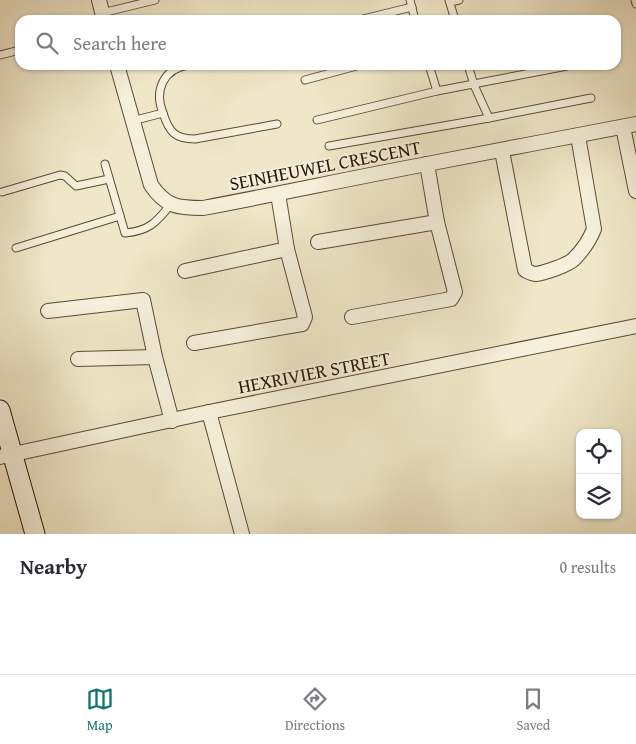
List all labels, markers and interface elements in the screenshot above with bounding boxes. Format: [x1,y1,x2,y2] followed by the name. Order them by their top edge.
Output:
[15,15,621,70] search box
[33,29,61,57] icon: search
[73,29,167,57] text: Search here
[227,133,423,197] street label: SEINHEUWEL CRESCENT
[235,343,393,400] street label: HEXRIVIER STREET
[576,429,621,519] map controls
[576,429,621,474] button: locate
[576,474,621,519] button: layers
[20,551,87,582] text: Nearby
[559,555,616,579] text: 0 results
[86,685,114,735] tab: Map
[285,685,345,735] tab: Directions
[516,685,550,735] tab: Saved

